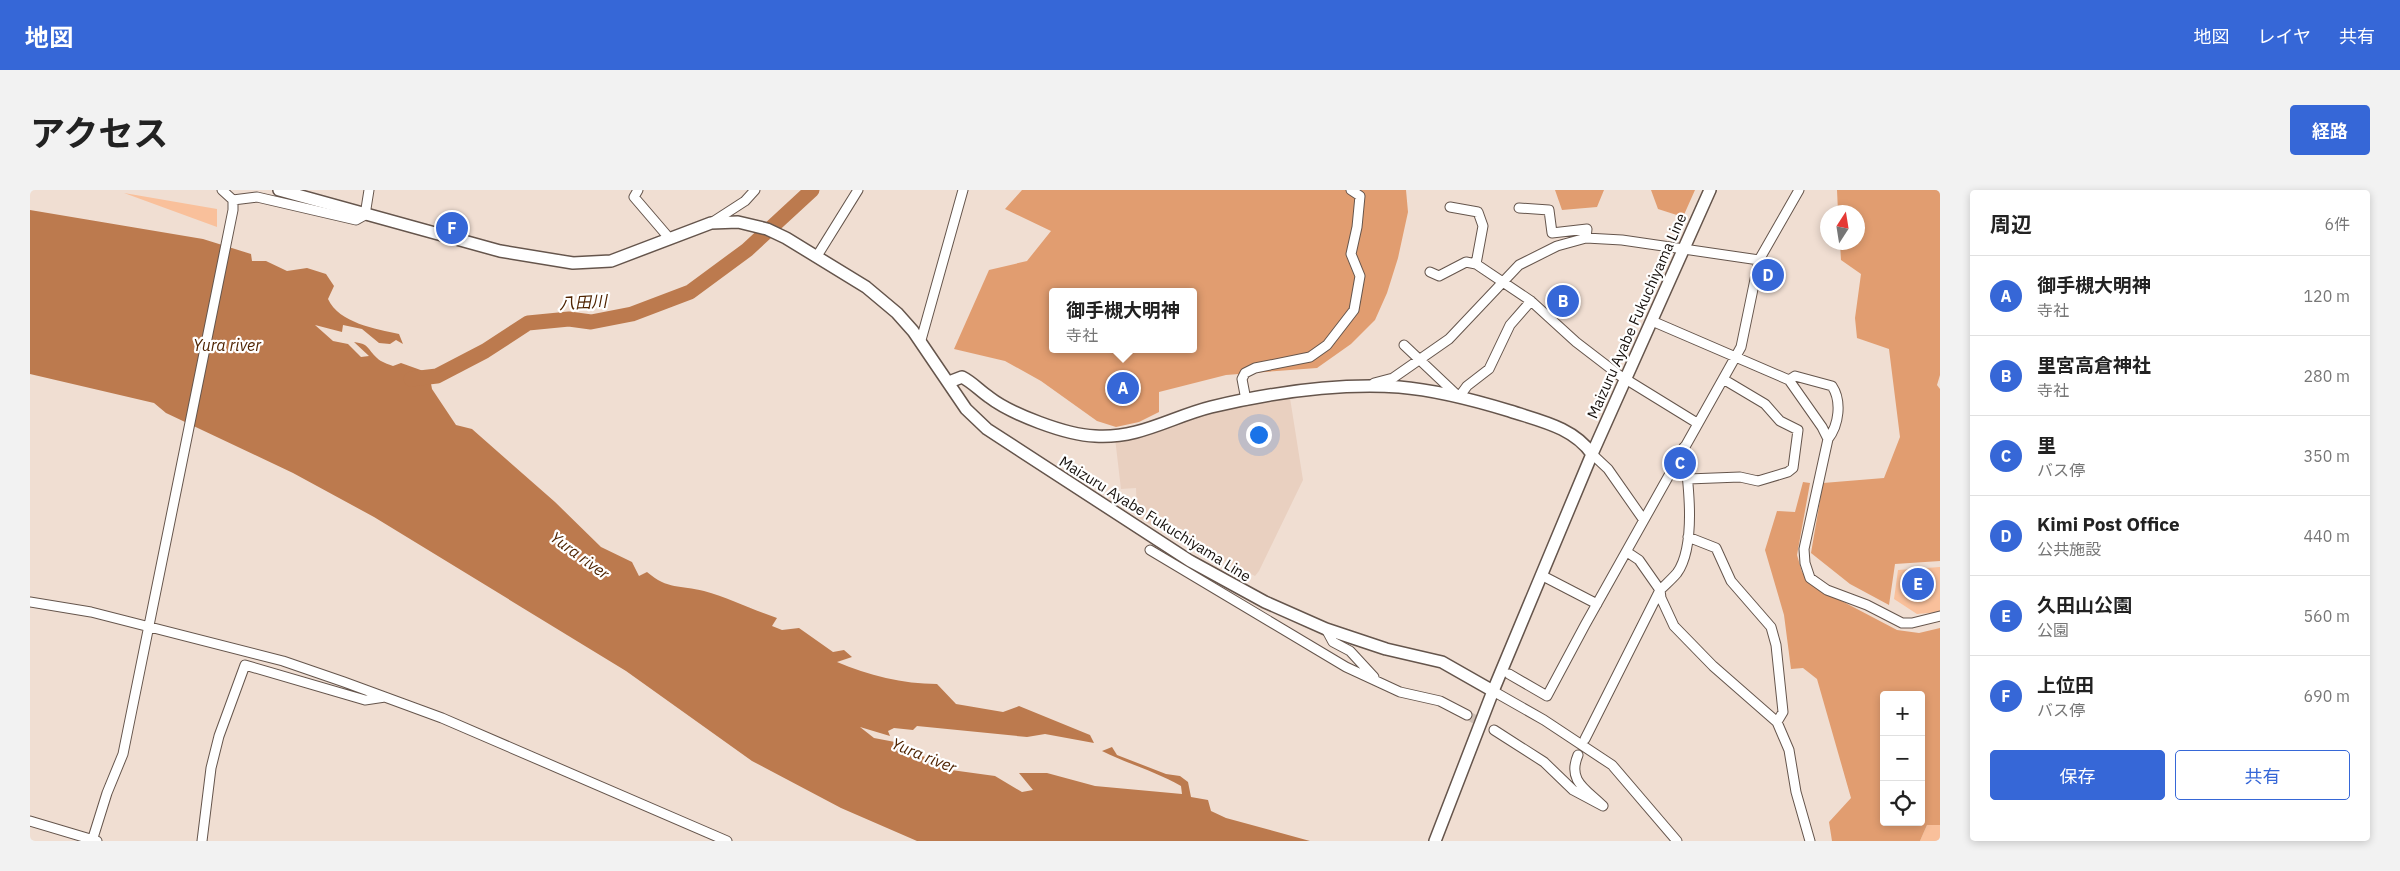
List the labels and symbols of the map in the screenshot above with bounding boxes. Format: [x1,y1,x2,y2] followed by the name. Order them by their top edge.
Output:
[1820,205,1865,250] north arrow
[436,209,468,247] pin: F
[1583,210,1691,421] street label: Maizuru Ayabe Fukuchiyama Line
[1752,256,1784,294] pin: D
[1547,282,1579,320] pin: B
[559,291,609,313] water label: 八田川
[193,335,262,355] water label: Yura river
[1107,369,1139,407] pin: A
[1246,422,1272,448] your location
[1664,444,1696,482] pin: C
[1056,452,1255,586] street label: Maizuru Ayabe Fukuchiyama Line
[547,527,614,584] water label: Yura river
[1902,565,1934,603] pin: E
[889,733,960,777] water label: Yura river

